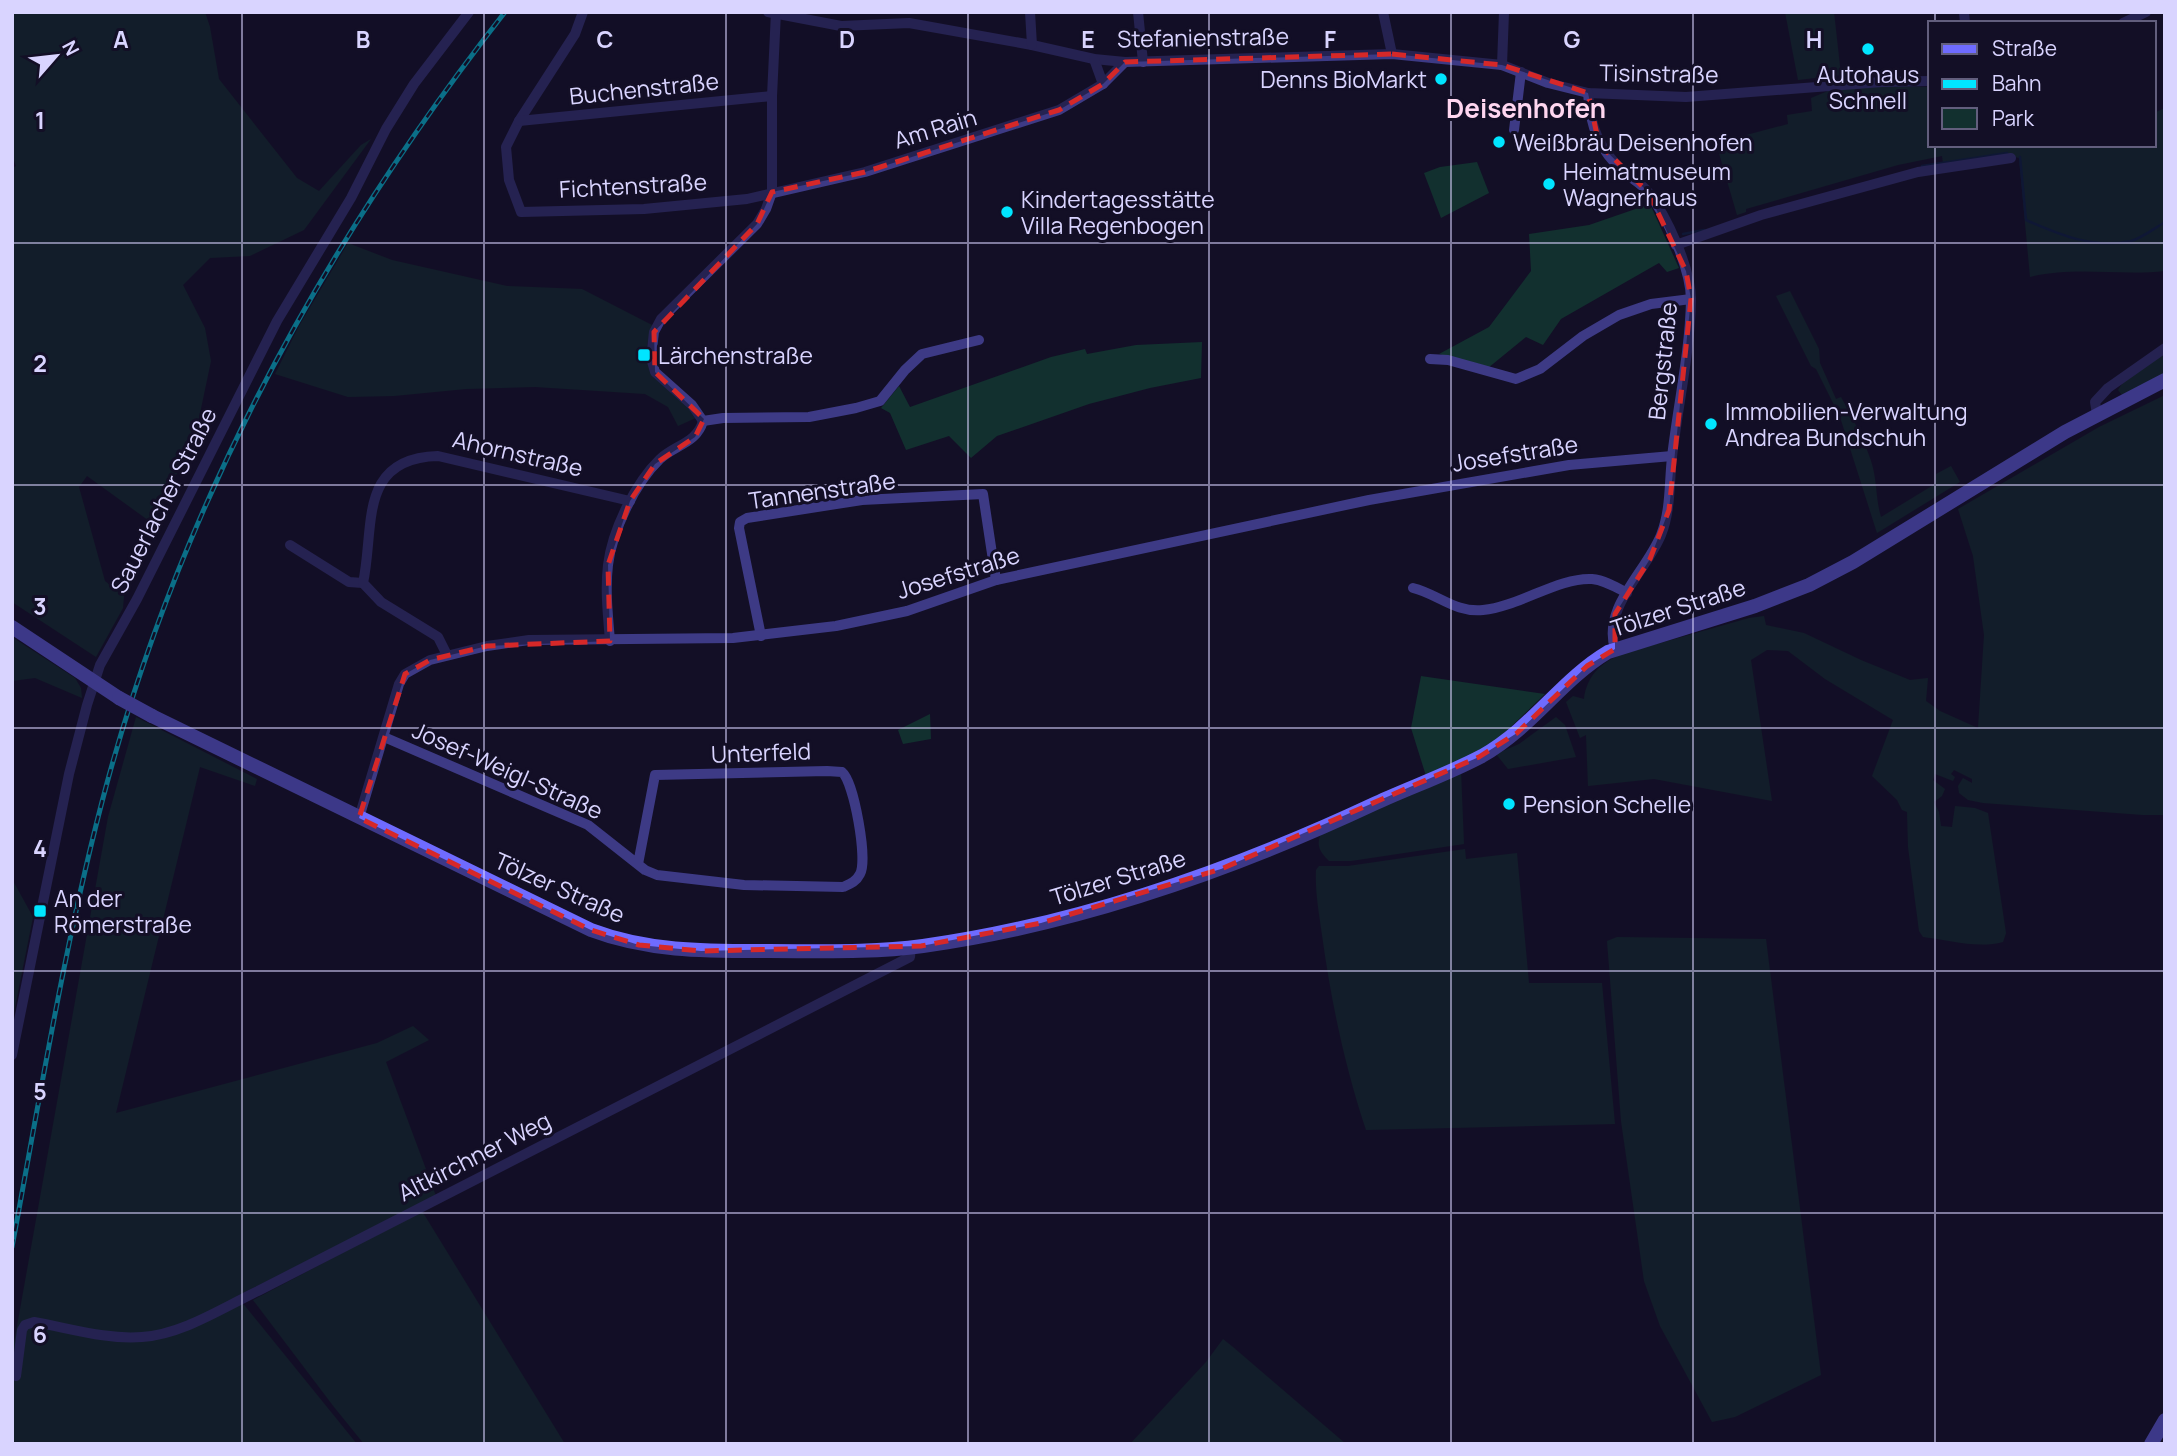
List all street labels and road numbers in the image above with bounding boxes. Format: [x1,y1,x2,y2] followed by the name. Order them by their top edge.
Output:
[1117,20,1289,54] street label: Stefanienstraße
[1599,56,1719,90] street label: Tisinstraße
[568,64,720,112] street label: Buchenstraße
[890,100,980,156] street label: Am Rain
[558,165,708,205] street label: Fichtenstraße
[1640,301,1684,421] street label: Bergstraße
[102,402,224,598] street label: Sauerlacher Straße
[450,422,586,484] street label: Ahornstraße
[1450,427,1580,479] street label: Josefstraße
[746,464,898,516] street label: Tannenstraße
[893,538,1023,606] street label: Josefstraße
[1607,570,1749,644] street label: Tölzer Straße
[408,714,608,826] street label: Josef-Weigl-Straße
[710,734,812,770] street label: Unterfeld
[1047,841,1189,913] street label: Tölzer Straße
[490,844,630,930] street label: Tölzer Straße
[392,1104,556,1208] street label: Altkirchner Weg

